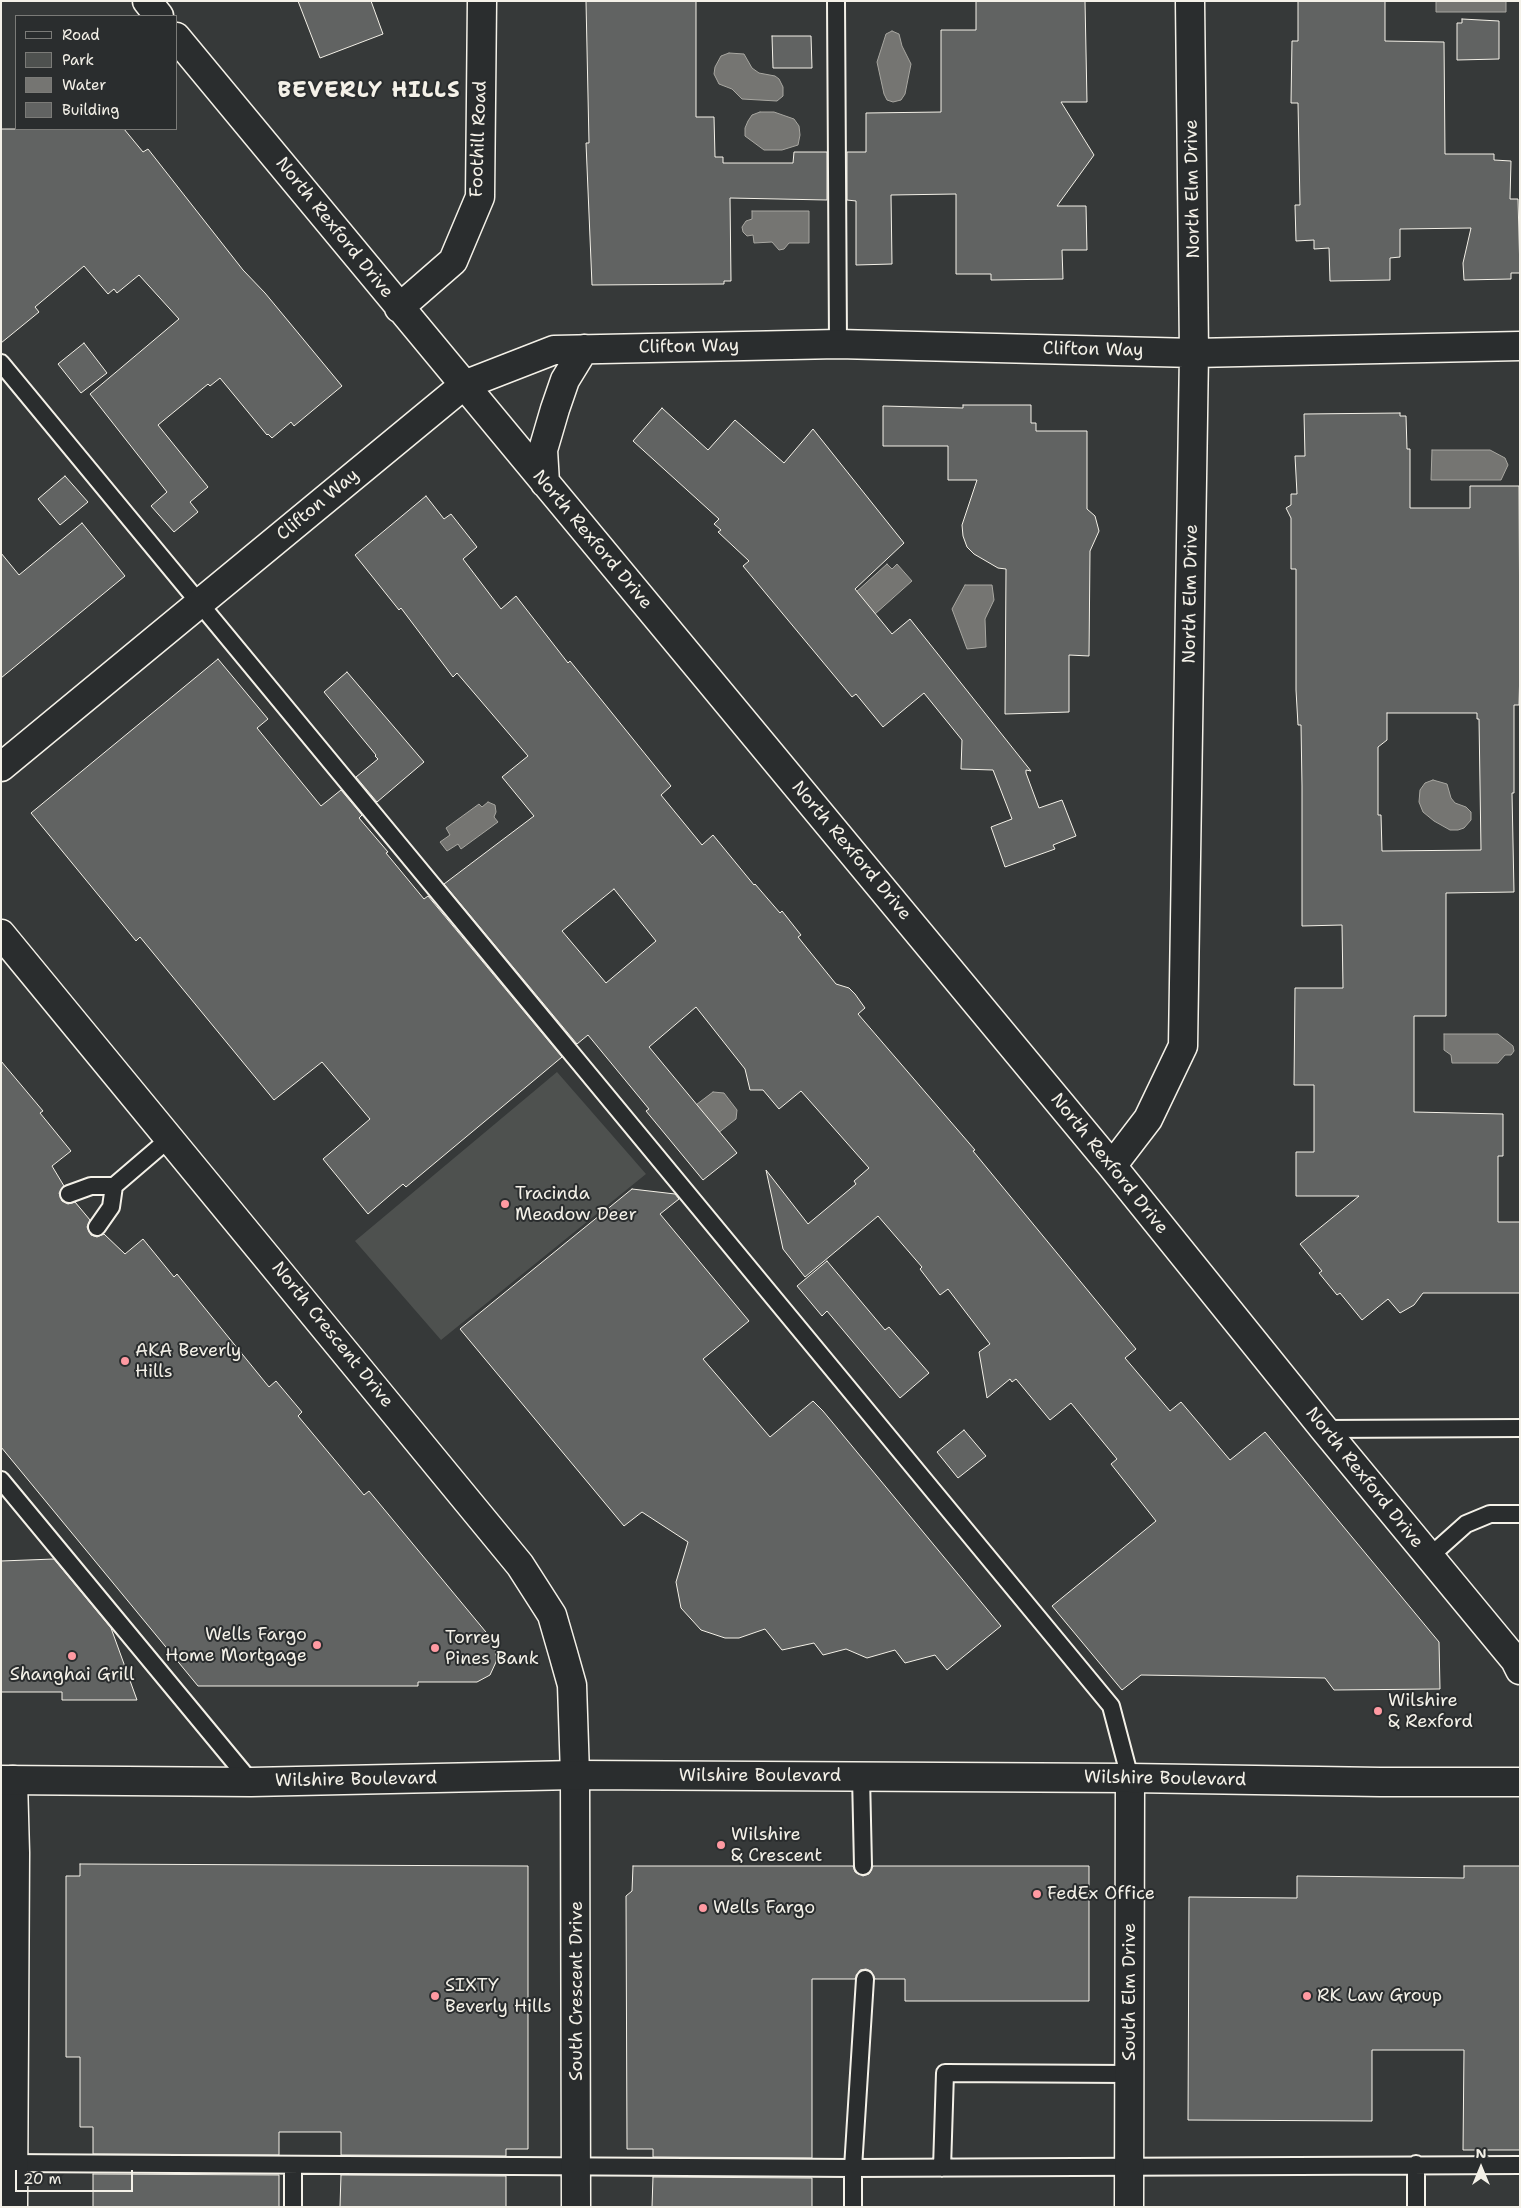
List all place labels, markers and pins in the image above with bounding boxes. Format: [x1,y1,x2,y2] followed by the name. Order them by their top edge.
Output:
[515,1183,637,1226] place label: Tracinda Meadow Deer
[499,1198,511,1210] marker: Tracinda Meadow Deer
[135,1340,241,1382] place label: AKA Beverly Hills
[119,1355,131,1367] marker: AKA Beverly Hills
[165,1624,307,1666] place label: Wells Fargo Home Mortgage
[445,1627,539,1670] place label: Torrey Pines Bank
[311,1639,323,1651] marker: Wells Fargo Home Mortgage
[429,1642,441,1654] marker: Torrey Pines Bank
[66,1650,78,1662] marker: Shanghai Grill
[10,1664,134,1686] place label: Shanghai Grill
[1388,1690,1473,1732] place label: Wilshire & Rexford
[1372,1705,1384,1717] marker: Wilshire & Rexford
[731,1824,822,1866] place label: Wilshire & Crescent
[715,1839,727,1851] marker: Wilshire & Crescent
[1047,1883,1155,1905] place label: FedEx Office
[1031,1888,1043,1900] marker: FedEx Office
[713,1897,815,1919] place label: Wells Fargo
[697,1902,709,1914] marker: Wells Fargo
[445,1975,552,2018] place label: SIXTY Beverly Hills
[1317,1985,1442,2007] place label: RK Law Group
[429,1990,441,2002] marker: SIXTY Beverly Hills
[1301,1990,1313,2002] marker: RK Law Group

